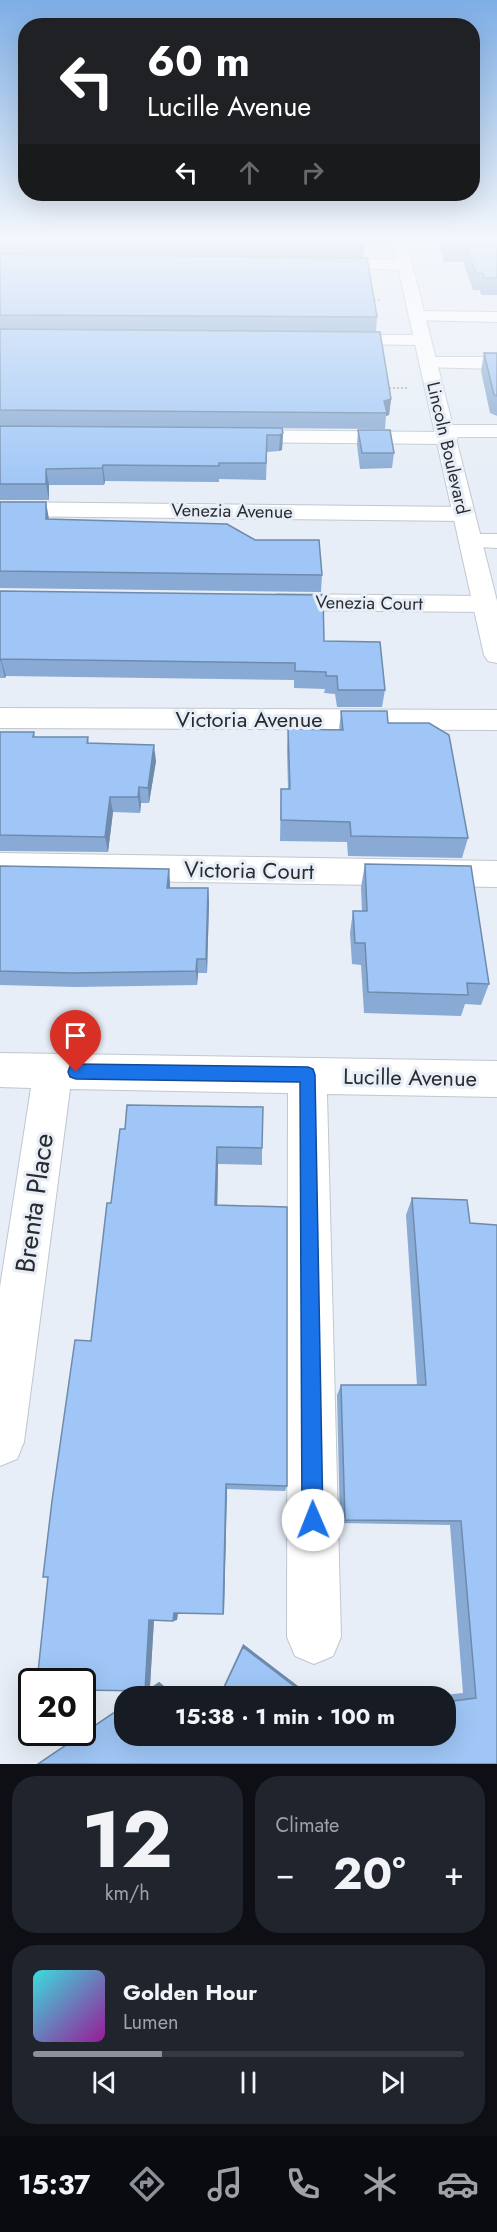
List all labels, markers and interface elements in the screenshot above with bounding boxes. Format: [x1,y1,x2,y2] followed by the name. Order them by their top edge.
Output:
[147,31,250,92] text: 60 m
[48,42,126,120] icon: left
[147,87,311,126] text: Lucille Avenue
[170,156,203,189] icon: left
[233,156,266,189] icon: ahead
[296,156,329,189] icon: right
[420,379,476,517] street label: Lincoln Boulevard
[171,497,293,525] street label: Venezia Avenue
[315,589,424,617] street label: Venezia Court
[175,703,323,735] street label: Victoria Avenue
[184,853,315,887] street label: Victoria Court
[50,1010,101,1072] pin
[59,1019,92,1052] icon: arrive
[343,1060,477,1094] street label: Lucille Avenue
[5,1131,63,1275] street label: Brenta Place
[281,1488,345,1552] position arrow
[18,1668,96,1746] speed limit sign: 20
[175,1700,395,1732] text: 15:38 · 1 min · 100 m
[82,1784,173,1896] text: 12
[276,1811,339,1840] text: Climate
[333,1841,406,1906] text: 20°
[276,1850,295,1897] text: −
[444,1850,464,1897] text: +
[105,1879,150,1908] text: km/h
[123,1976,257,2008] text: Golden Hour
[123,2008,179,2037] text: Lumen
[88,2066,121,2099] icon: previous
[232,2066,265,2099] icon: pause
[376,2066,409,2099] icon: next
[126,2163,168,2205] icon: directions
[204,2163,246,2205] icon: music
[282,2163,324,2205] icon: phone
[359,2163,401,2205] icon: climate
[437,2163,479,2205] icon: car
[18,2165,90,2204] text: 15:37

